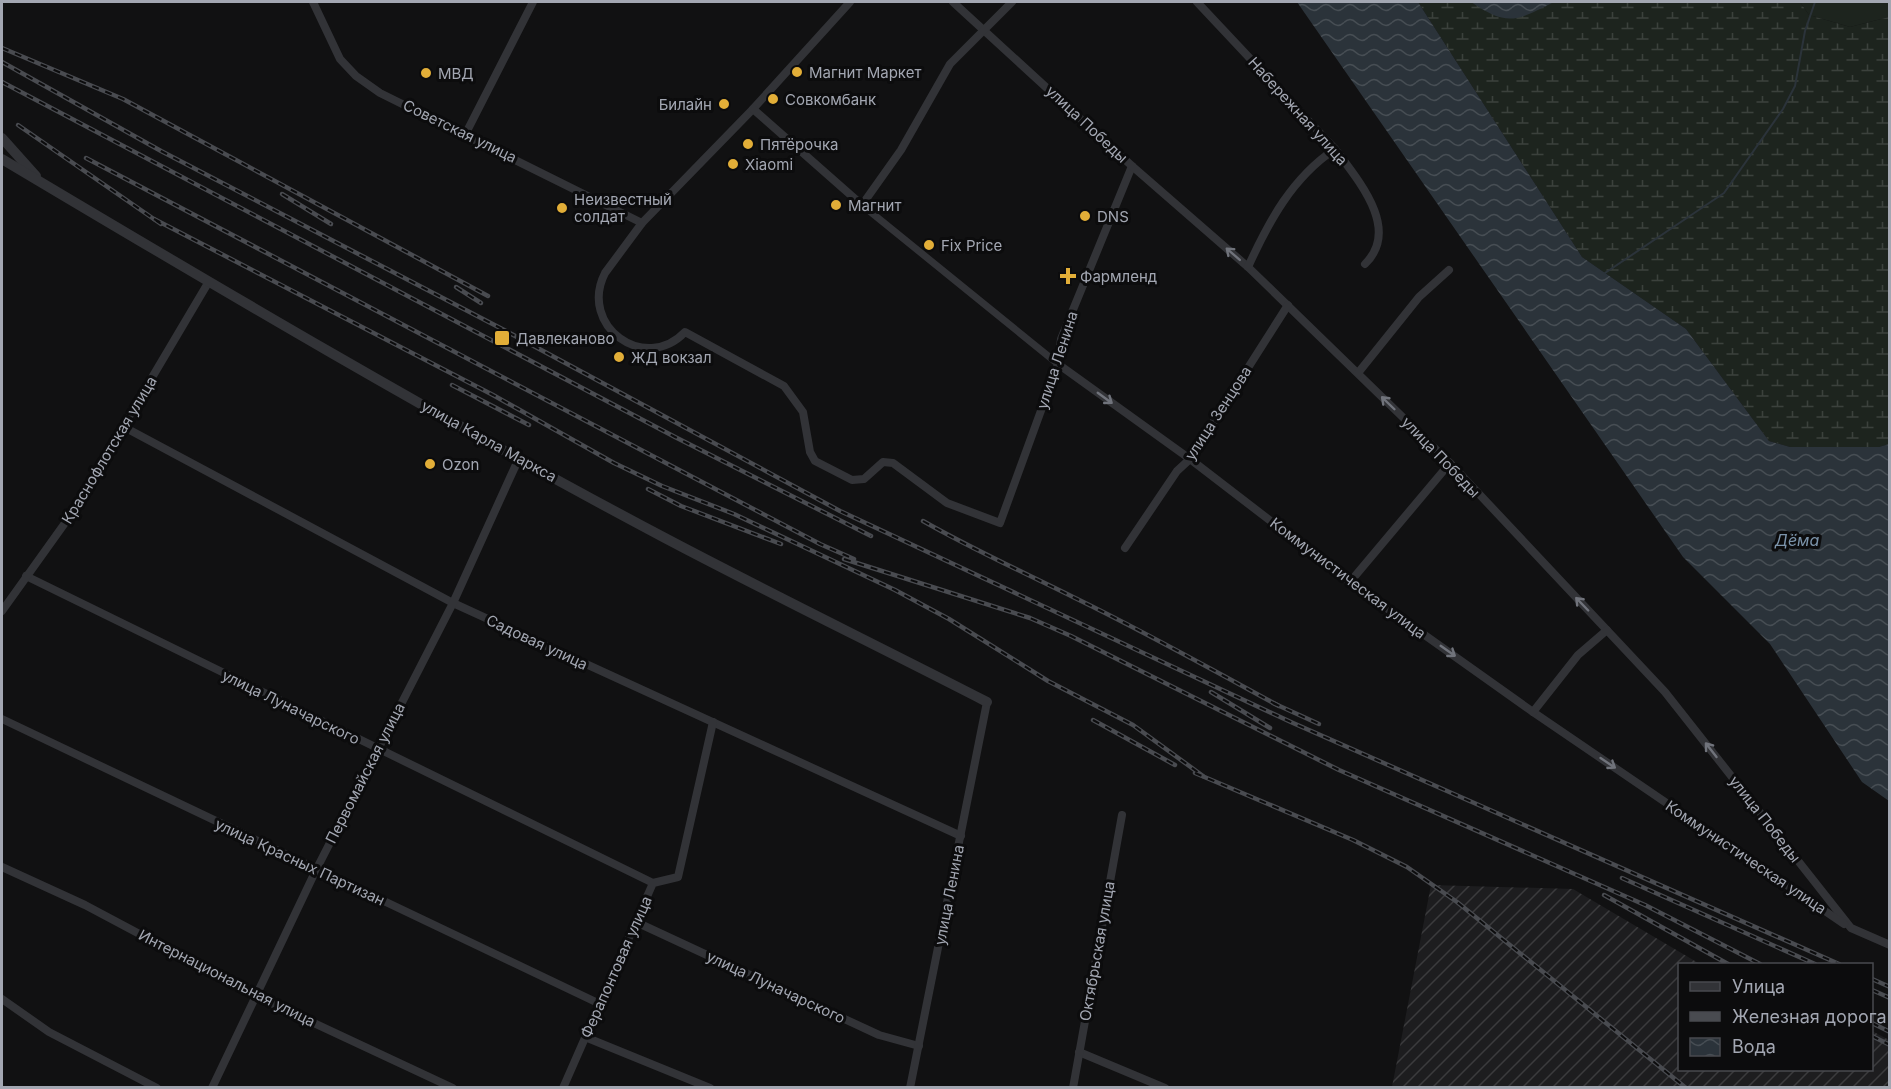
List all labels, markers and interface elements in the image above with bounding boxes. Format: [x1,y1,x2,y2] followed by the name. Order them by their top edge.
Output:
[1244,53,1352,169] street label: Набережная улица
[809,63,921,82] place label: Магнит Маркет
[438,64,474,83] place label: МВД
[790,65,804,79] marker: Магнит Маркет
[419,66,433,80] marker: МВД
[1042,81,1132,167] street label: улица Победы
[785,90,876,109] place label: Совкомбанк
[766,92,780,106] marker: Совкомбанк
[400,95,520,167] street label: Советская улица
[659,95,712,114] place label: Билайн
[717,97,731,111] marker: Билайн
[760,135,839,154] place label: Пятёрочка
[741,137,755,151] marker: Пятёрочка
[745,155,793,174] place label: Xiaomi
[726,157,740,171] marker: Xiaomi
[574,190,672,226] place label: Неизвестный солдат
[848,196,901,215] place label: Магнит
[829,198,843,212] marker: Магнит
[555,201,569,215] marker: Неизвестный солдат
[1097,207,1129,226] place label: DNS
[1078,209,1092,223] marker: DNS
[941,236,1002,255] place label: Fix Price
[922,238,936,252] marker: Fix Price
[1225,247,1241,261] one-way arrow
[1080,267,1157,286] place label: Фармленд
[1061,269,1075,283] marker: Фармленд
[1032,309,1082,411] street label: улица Ленина
[493,329,511,347] marker: Давлеканово
[516,329,614,348] place label: Давлеканово
[631,348,712,367] place label: ЖД вокзал
[612,350,626,364] marker: ЖД вокзал
[1180,362,1256,464] street label: улица Зенцова
[57,373,161,527] street label: Краснофлотская улица
[1097,392,1113,404] one-way arrow
[418,396,560,486] street label: улица Карла Маркса
[1381,396,1396,410] one-way arrow
[1398,413,1484,501] street label: улица Победы
[442,455,479,474] place label: Ozon
[423,457,437,471] marker: Ozon
[1266,513,1430,643] street label: Коммунистическая улица
[1774,530,1819,550] water label: Дёма
[1575,597,1589,612] one-way arrow
[483,610,591,674] street label: Садовая улица
[1439,645,1455,658] one-way arrow
[219,665,363,749] street label: улица Луначарского
[321,699,409,847] street label: Первомайская улица
[1704,742,1717,758] one-way arrow
[1599,757,1615,769] one-way arrow
[1725,772,1805,866] street label: улица Победы
[1662,796,1830,918] street label: Коммунистическая улица
[212,814,388,910] street label: улица Красных Партизан
[930,843,968,947] street label: улица Ленина
[1075,880,1119,1022] street label: Октябрьская улица
[576,893,656,1041] street label: Ферапонтовая улица
[136,925,318,1031] street label: Интернациональная улица
[704,947,848,1027] street label: улица Луначарского
[1678,963,1873,1071] legend
[1732,976,1785,997] text: Улица
[1732,1006,1887,1027] text: Железная дорога
[1732,1036,1776,1057] text: Вода

